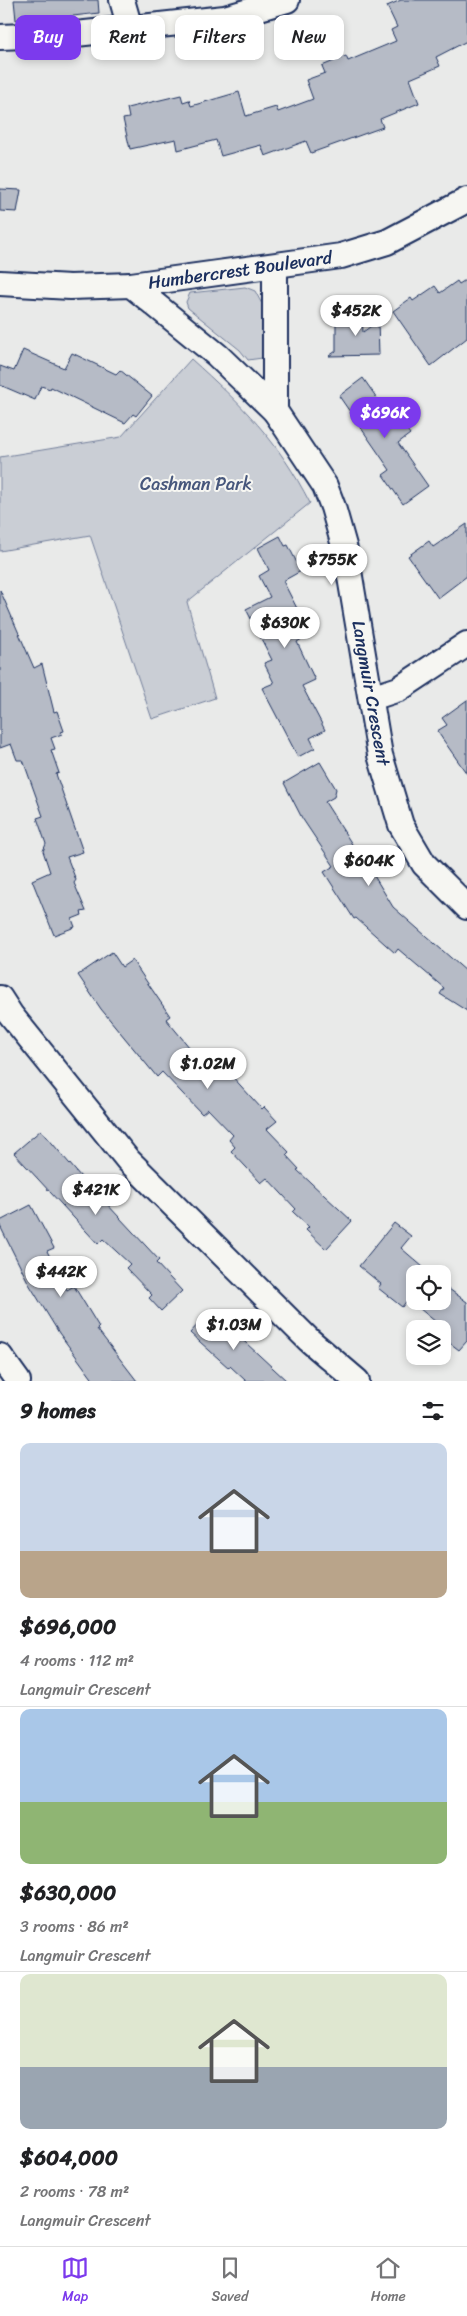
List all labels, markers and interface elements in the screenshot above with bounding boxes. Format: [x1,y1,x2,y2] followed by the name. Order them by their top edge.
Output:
[15,15,81,60] chip: Buy
[91,15,165,60] chip: Rent
[175,15,264,60] chip: Filters
[274,15,344,60] chip: New
[146,241,336,299] street label: Humbercrest Boulevard
[321,294,391,337] pin: $452K
[331,296,381,325] text: $452K
[350,396,420,439] pin: $696K
[361,398,409,427] text: $696K
[140,468,252,500] park label: Cashman Park
[297,544,367,586] pin: $755K
[307,545,357,574] text: $755K
[250,606,320,649] pin: $630K
[261,608,309,637] text: $630K
[342,618,400,769] street label: Langmuir Crescent
[334,844,404,887] pin: $604K
[344,846,394,875] text: $604K
[167,1048,249,1090] pin: $1.02M
[181,1049,235,1078] text: $1.02M
[61,1174,131,1216] pin: $421K
[73,1175,119,1204] text: $421K
[26,1256,96,1298] pin: $442K
[36,1257,86,1286] text: $442K
[406,1265,451,1365] map controls
[406,1265,451,1310] button: locate
[193,1308,275,1351] pin: $1.03M
[207,1310,261,1339] text: $1.03M
[406,1320,451,1365] button: layers
[20,1392,96,1430] text: 9 homes
[419,1397,447,1425] icon: filters
[189,1476,279,1566] icon: home
[20,1608,116,1646] text: $696,000
[20,1646,134,1675] text: 4 rooms · 112 m²
[20,1675,151,1704] text: Langmuir Crescent
[189,1741,279,1831] icon: home
[20,1874,116,1912] text: $630,000
[20,1912,129,1941] text: 3 rooms · 86 m²
[20,1941,151,1970] text: Langmuir Crescent
[189,2006,279,2096] icon: home
[20,2139,118,2177] text: $604,000
[20,2177,129,2206] text: 2 rooms · 78 m²
[20,2206,151,2235] text: Langmuir Crescent
[61,2254,89,2309] tab: Map
[212,2254,248,2309] tab: Saved
[371,2254,406,2309] tab: Home

